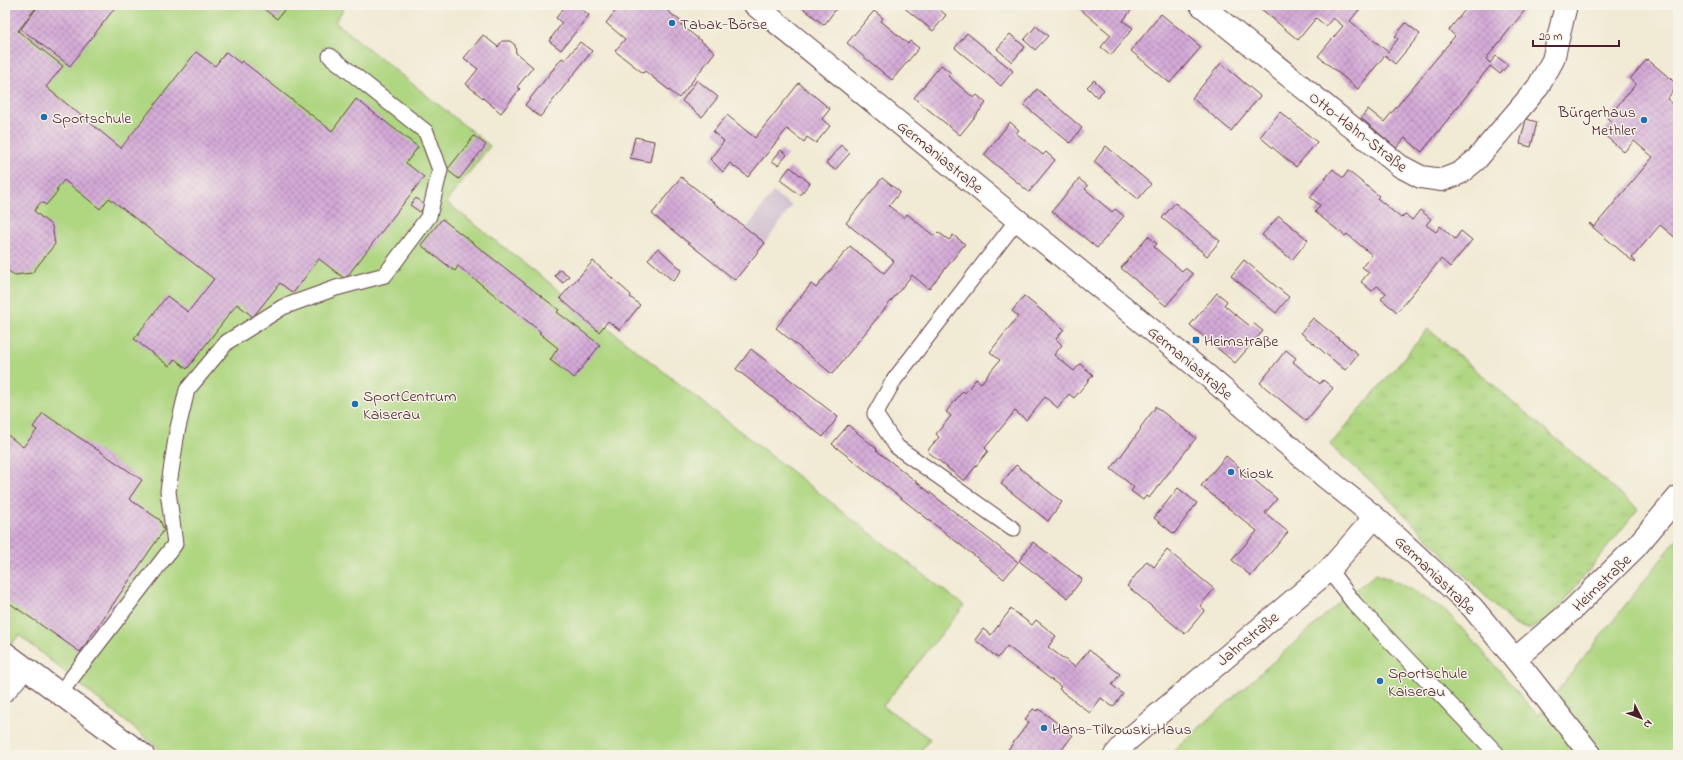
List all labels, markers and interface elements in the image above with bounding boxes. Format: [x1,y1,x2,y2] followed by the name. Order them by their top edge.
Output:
[680,13,768,37] place label: Tabak-Börse
[667,18,677,28] marker: Tabak-Börse
[1533,22,1619,48] scale bar
[1539,28,1562,46] text: 20 m
[1303,86,1413,179] street label: Otto-Hahn-Straße
[1557,101,1636,143] place label: Bürgerhaus Methler
[52,107,132,131] place label: Sportschule
[39,112,49,122] marker: Sportschule
[891,115,989,201] street label: Germaniastraße
[1639,115,1649,125] marker: Bürgerhaus Methler
[1142,321,1238,407] street label: Germaniastraße
[1204,330,1279,354] place label: Heimstraße
[1191,335,1201,345] marker: Heimstraße
[363,385,456,427] place label: SportCentrum Kaiserau
[350,399,360,409] marker: SportCentrum Kaiserau
[1239,462,1274,486] place label: Kiosk
[1226,467,1236,477] marker: Kiosk
[1388,530,1481,621] street label: Germaniastraße
[1567,548,1638,618] street label: Heimstraße
[1212,606,1285,673] street label: Jahnstraße
[1388,662,1468,704] place label: Sportschule Kaiserau
[1375,676,1385,686] marker: Sportschule Kaiserau
[1621,698,1661,738] north arrow
[1639,716,1656,732] text: N
[1052,718,1192,742] place label: Hans-Tilkowski-Haus
[1039,723,1049,733] marker: Hans-Tilkowski-Haus

